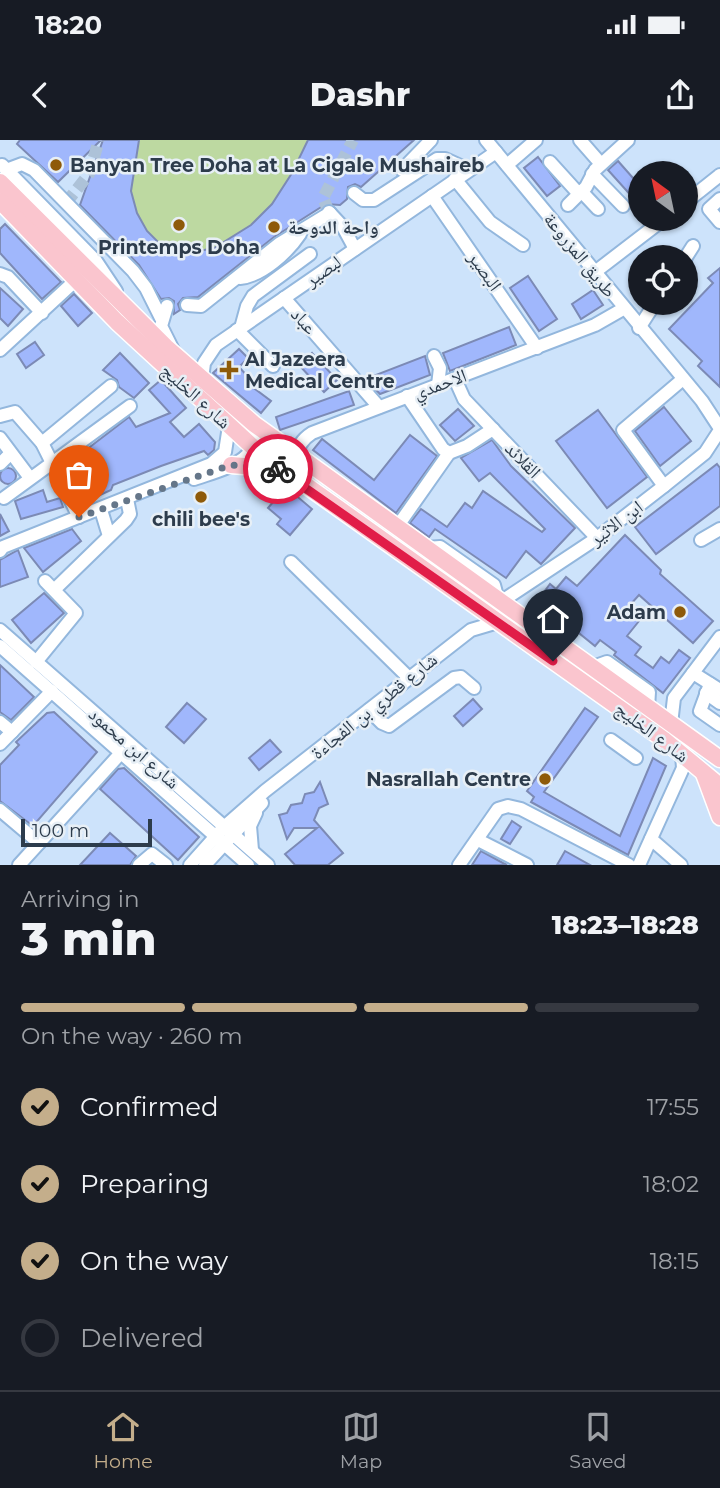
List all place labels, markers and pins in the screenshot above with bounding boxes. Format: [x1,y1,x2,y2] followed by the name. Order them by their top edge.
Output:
[70,154,484,177] place label: Banyan Tree Doha at La Cigale Mushaireb
[48,157,64,173] marker: Banyan Tree Doha at La Cigale Mushaireb
[288,216,379,239] place label: واحة الدوحة
[171,217,187,233] marker: Printemps Doha
[266,219,282,235] marker: واحة الدوحة
[98,236,260,259] place label: Printemps Doha
[244,348,395,393] place label: Al Jazeera Medical Centre
[219,360,239,380] marker: Al Jazeera Medical Centre
[49,445,109,517] pin
[193,489,209,505] marker: chili bee's
[152,508,250,531] place label: chili bee's
[523,589,583,661] pin
[606,601,666,624] place label: Adam
[672,604,688,620] marker: Adam
[366,768,531,791] place label: Nasrallah Centre
[537,771,553,787] marker: Nasrallah Centre

